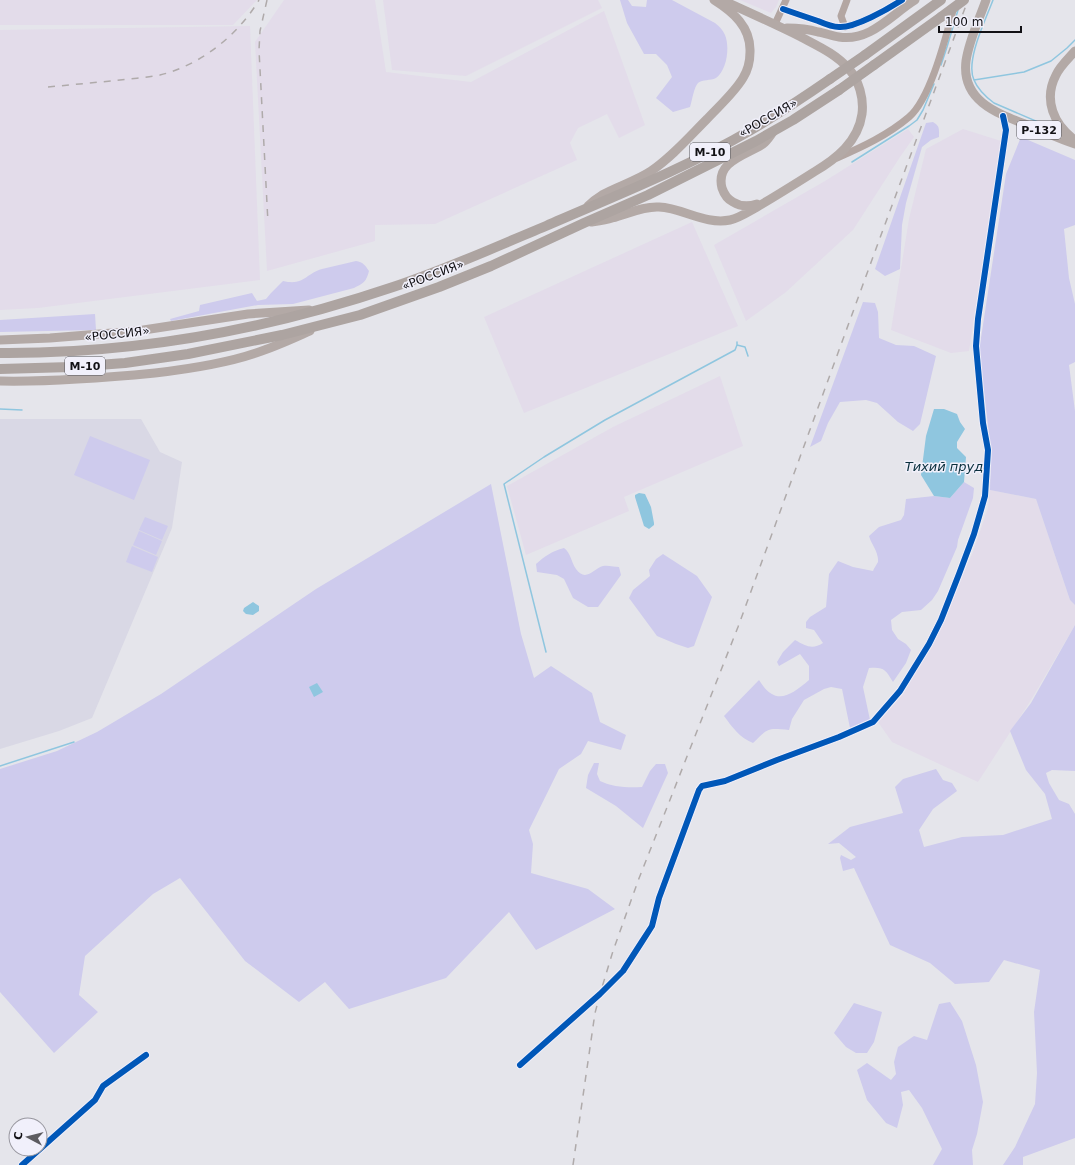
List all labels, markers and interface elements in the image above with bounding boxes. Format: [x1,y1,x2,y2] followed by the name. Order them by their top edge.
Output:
[939,8,1021,34] scale bar
[945,15,983,29] text: 100 m
[736,96,800,140] street label: «РОССИЯ»
[1017,121,1061,139] road number: Р-132
[690,143,730,161] road number: М-10
[400,257,466,293] street label: «РОССИЯ»
[84,324,150,344] street label: «РОССИЯ»
[65,357,105,375] road number: М-10
[905,459,983,474] water label: Тихий пруд
[8,1117,48,1157] north arrow
[12,1131,26,1141] text: С

